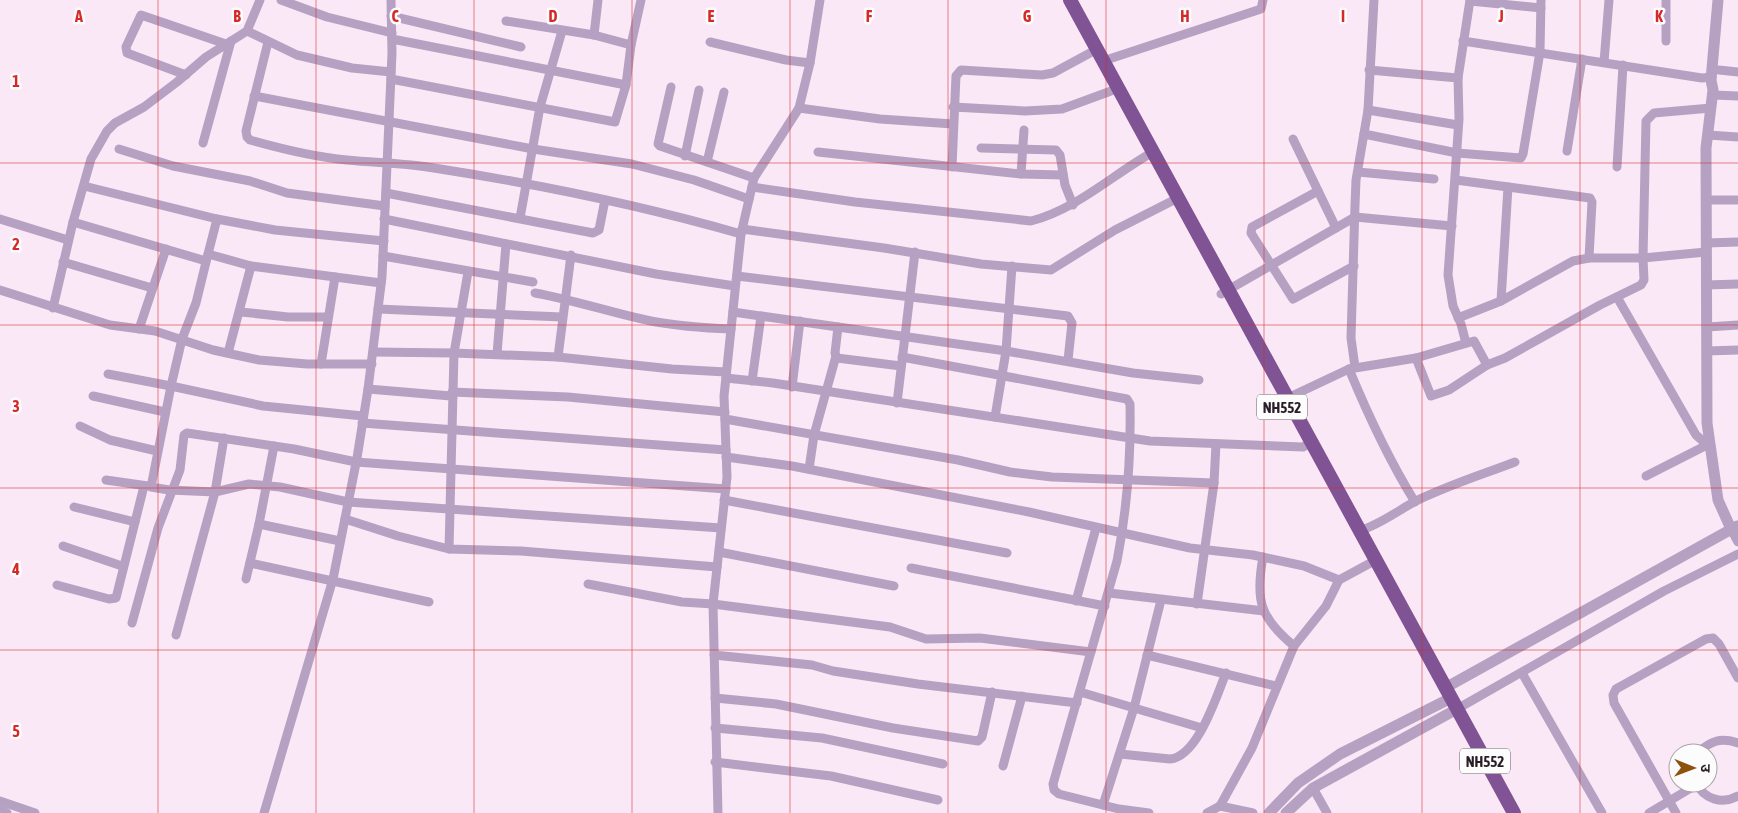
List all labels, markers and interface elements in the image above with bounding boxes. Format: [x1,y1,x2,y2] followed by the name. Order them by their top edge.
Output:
[74,7,83,25] text: A
[233,7,241,25] text: B
[391,7,399,25] text: C
[549,7,558,25] text: D
[708,7,715,25] text: E
[866,7,873,25] text: F
[1023,7,1032,25] text: G
[1180,7,1190,25] text: H
[1341,7,1345,25] text: I
[1497,7,1504,25] text: J
[1655,7,1663,25] text: K
[12,72,20,90] text: 1
[12,235,20,253] text: 2
[1257,394,1307,420] road number: NH552
[12,397,20,415] text: 3
[11,560,20,578] text: 4
[12,722,20,740] text: 5
[1668,743,1718,793] north arrow
[1460,748,1510,774] road number: NH552
[1698,764,1714,773] text: उ

